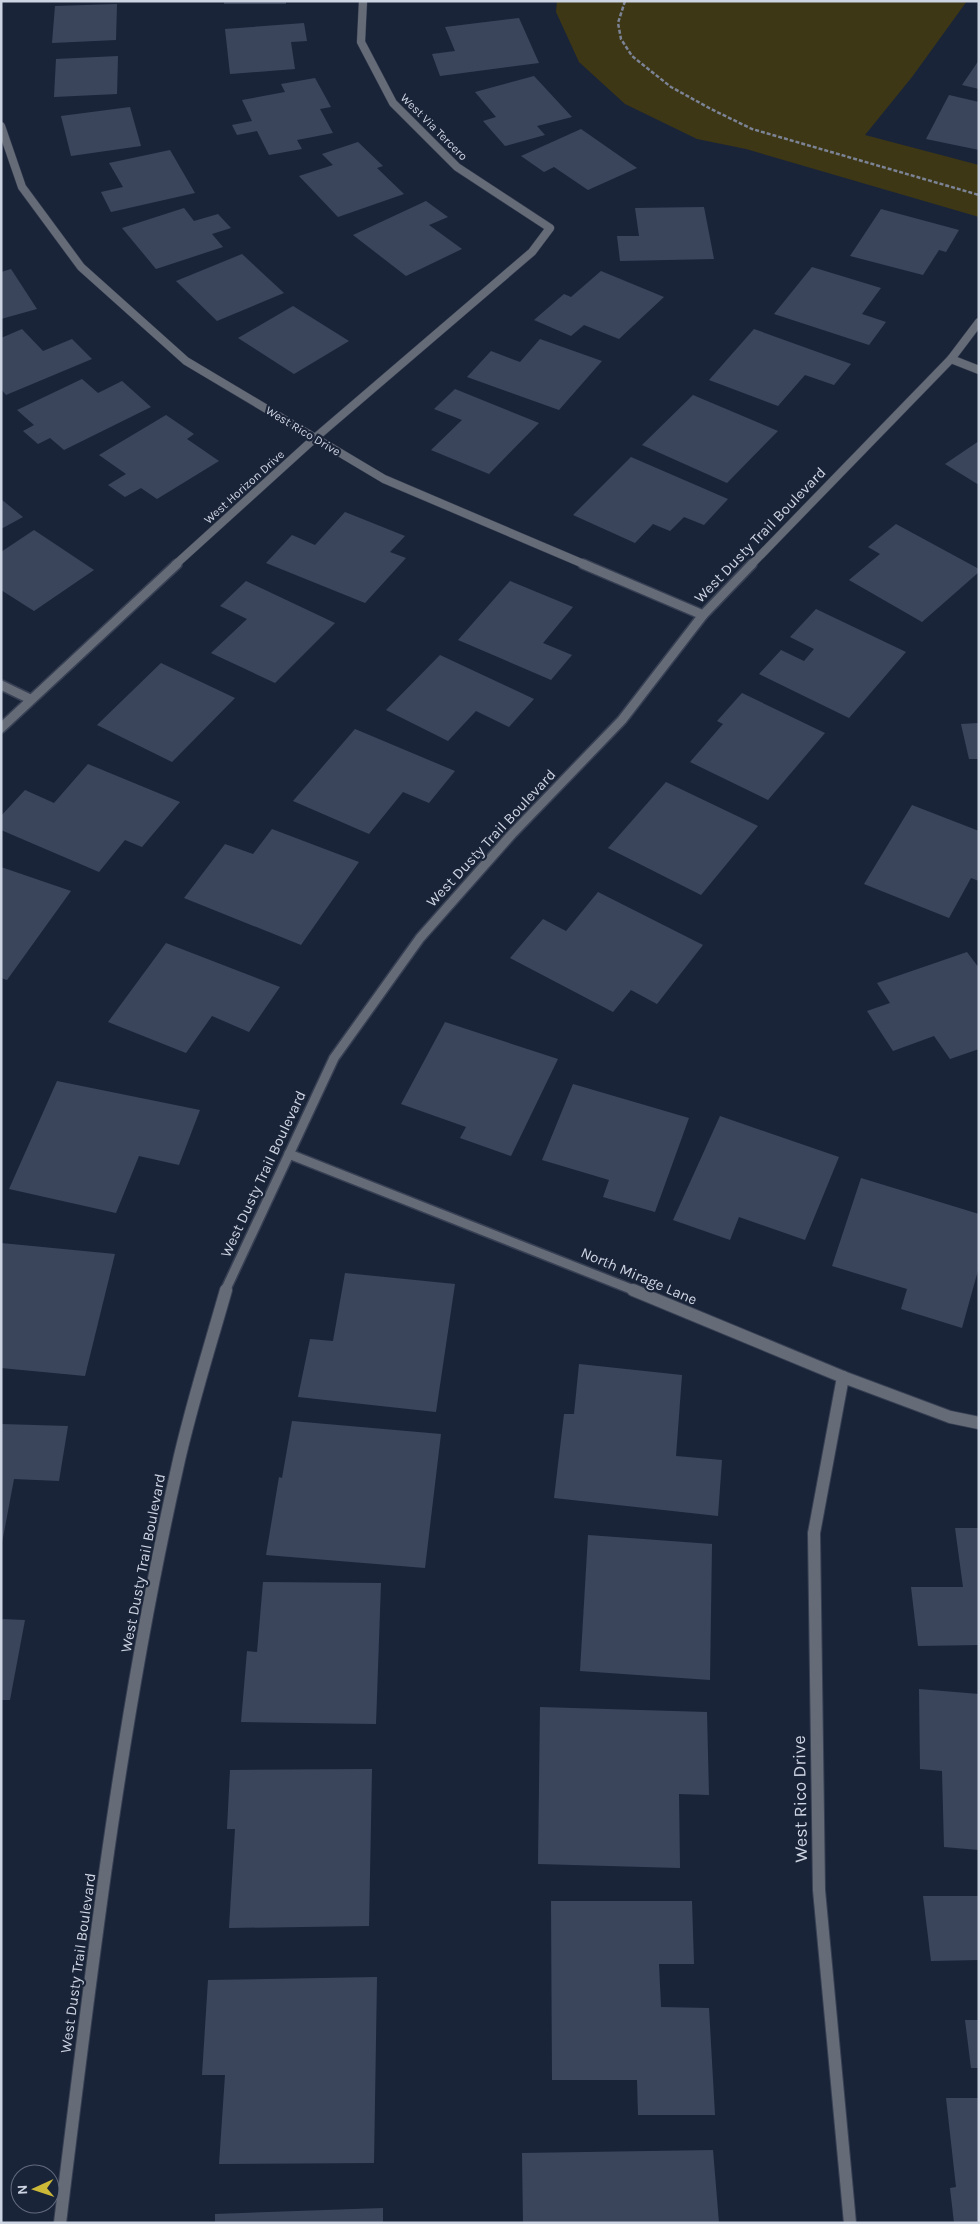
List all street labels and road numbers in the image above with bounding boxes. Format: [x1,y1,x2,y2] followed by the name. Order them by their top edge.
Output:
[398,91,470,163] street label: West Via Tercero
[263,403,343,459] street label: West Rico Drive
[201,447,287,527] street label: West Horizon Drive
[690,463,830,607] street label: West Dusty Trail Boulevard
[422,765,560,911] street label: West Dusty Trail Boulevard
[216,1088,310,1260] street label: West Dusty Trail Boulevard
[578,1243,700,1309] street label: North Mirage Lane
[117,1472,169,1654] street label: West Dusty Trail Boulevard
[788,1735,812,1863] street label: West Rico Drive
[56,1872,100,2054] street label: West Dusty Trail Boulevard

